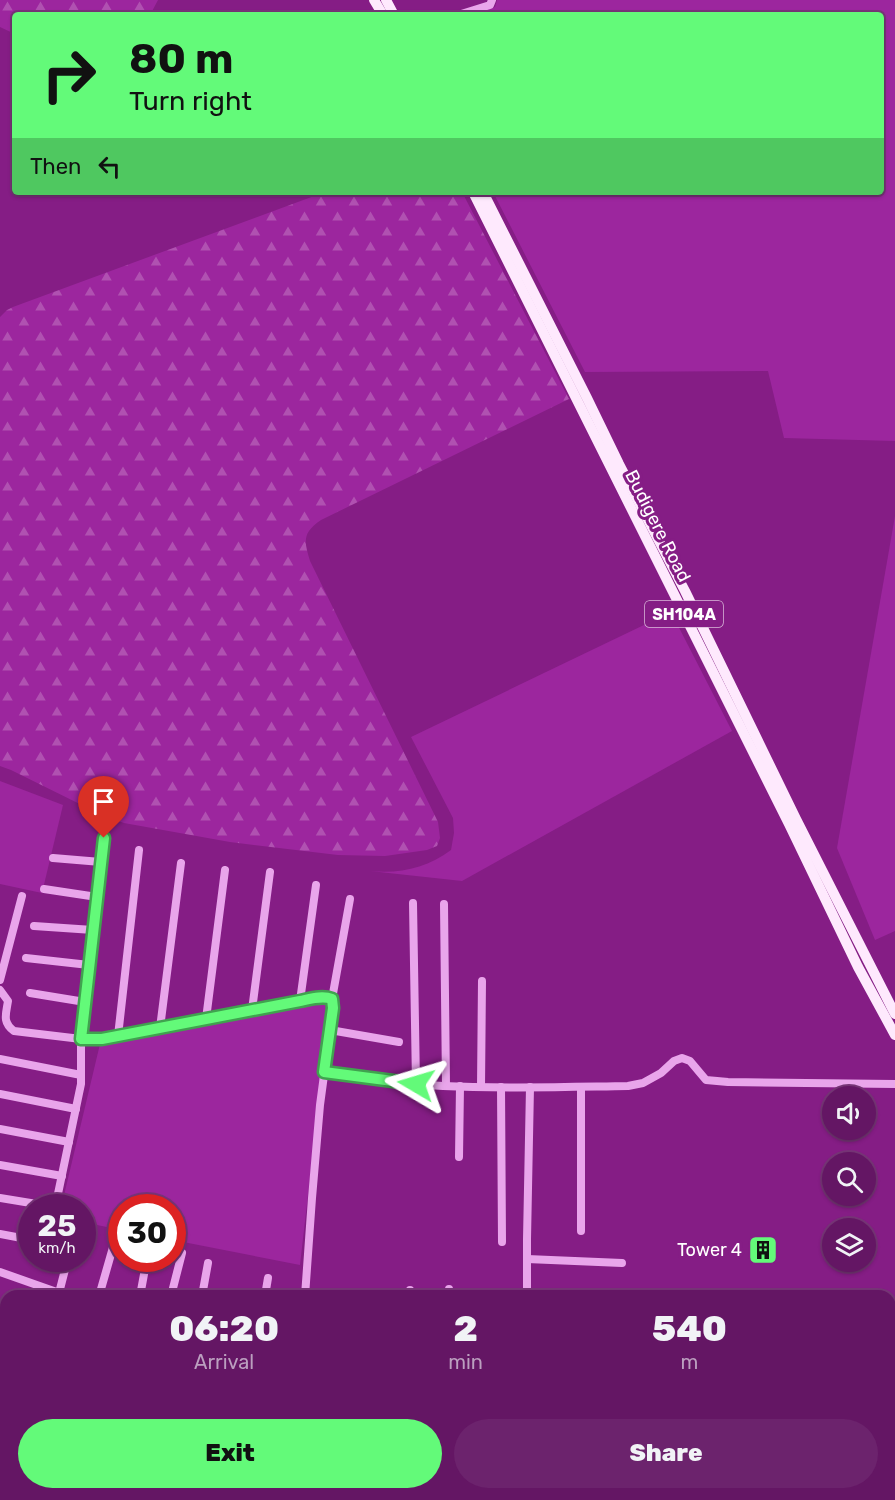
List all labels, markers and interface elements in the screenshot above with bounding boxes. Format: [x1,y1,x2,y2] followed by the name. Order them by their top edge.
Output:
[129,34,233,84] text: 80 m
[30,36,108,114] icon: right
[129,85,252,117] text: Turn right
[93,150,126,183] icon: left
[30,153,81,180] text: Then
[620,466,696,586] street label: Budigere Road
[645,601,723,627] road number: SH104A
[78,776,129,838] pin
[87,785,120,818] icon: arrive
[384,1052,448,1116] position arrow
[822,1086,876,1272] map controls
[822,1086,876,1140] button: sound
[822,1152,876,1206] button: search
[108,1194,186,1272] speed limit sign: 30
[38,1208,76,1244] text: 25
[822,1218,876,1272] button: layers
[747,1234,779,1266] building icon: Tower 4
[38,1239,76,1257] text: km/h
[677,1239,742,1261] place label: Tower 4
[169,1307,279,1350] text: 06:20
[453,1307,478,1350] text: 2
[652,1307,727,1350] text: 540
[194,1350,254,1374] text: Arrival
[448,1350,483,1374] text: min
[681,1350,698,1374] text: m
[18,1419,442,1488] button: Exit
[454,1419,878,1488] button: Share

